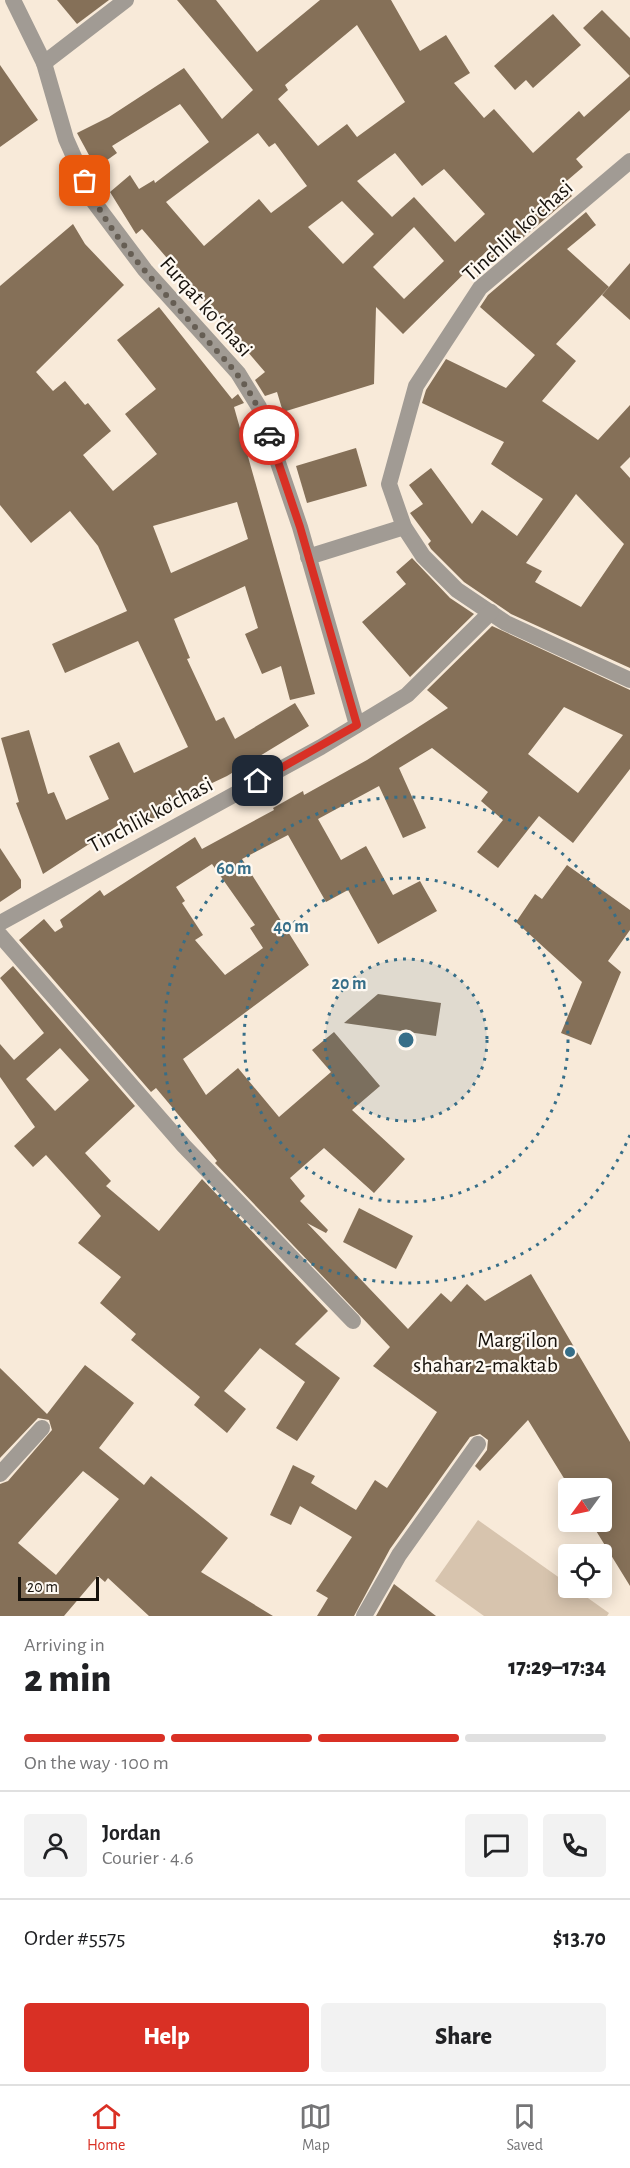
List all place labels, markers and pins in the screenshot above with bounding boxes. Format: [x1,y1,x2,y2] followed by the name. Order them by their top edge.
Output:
[59,155,110,206] pin
[232,755,283,806] pin
[396,1030,416,1050] centre of rings
[413,1329,558,1376] place label: Marg'ilon shahar 2-maktab
[563,1345,577,1359] marker: Marg'ilon shahar 2-maktab

